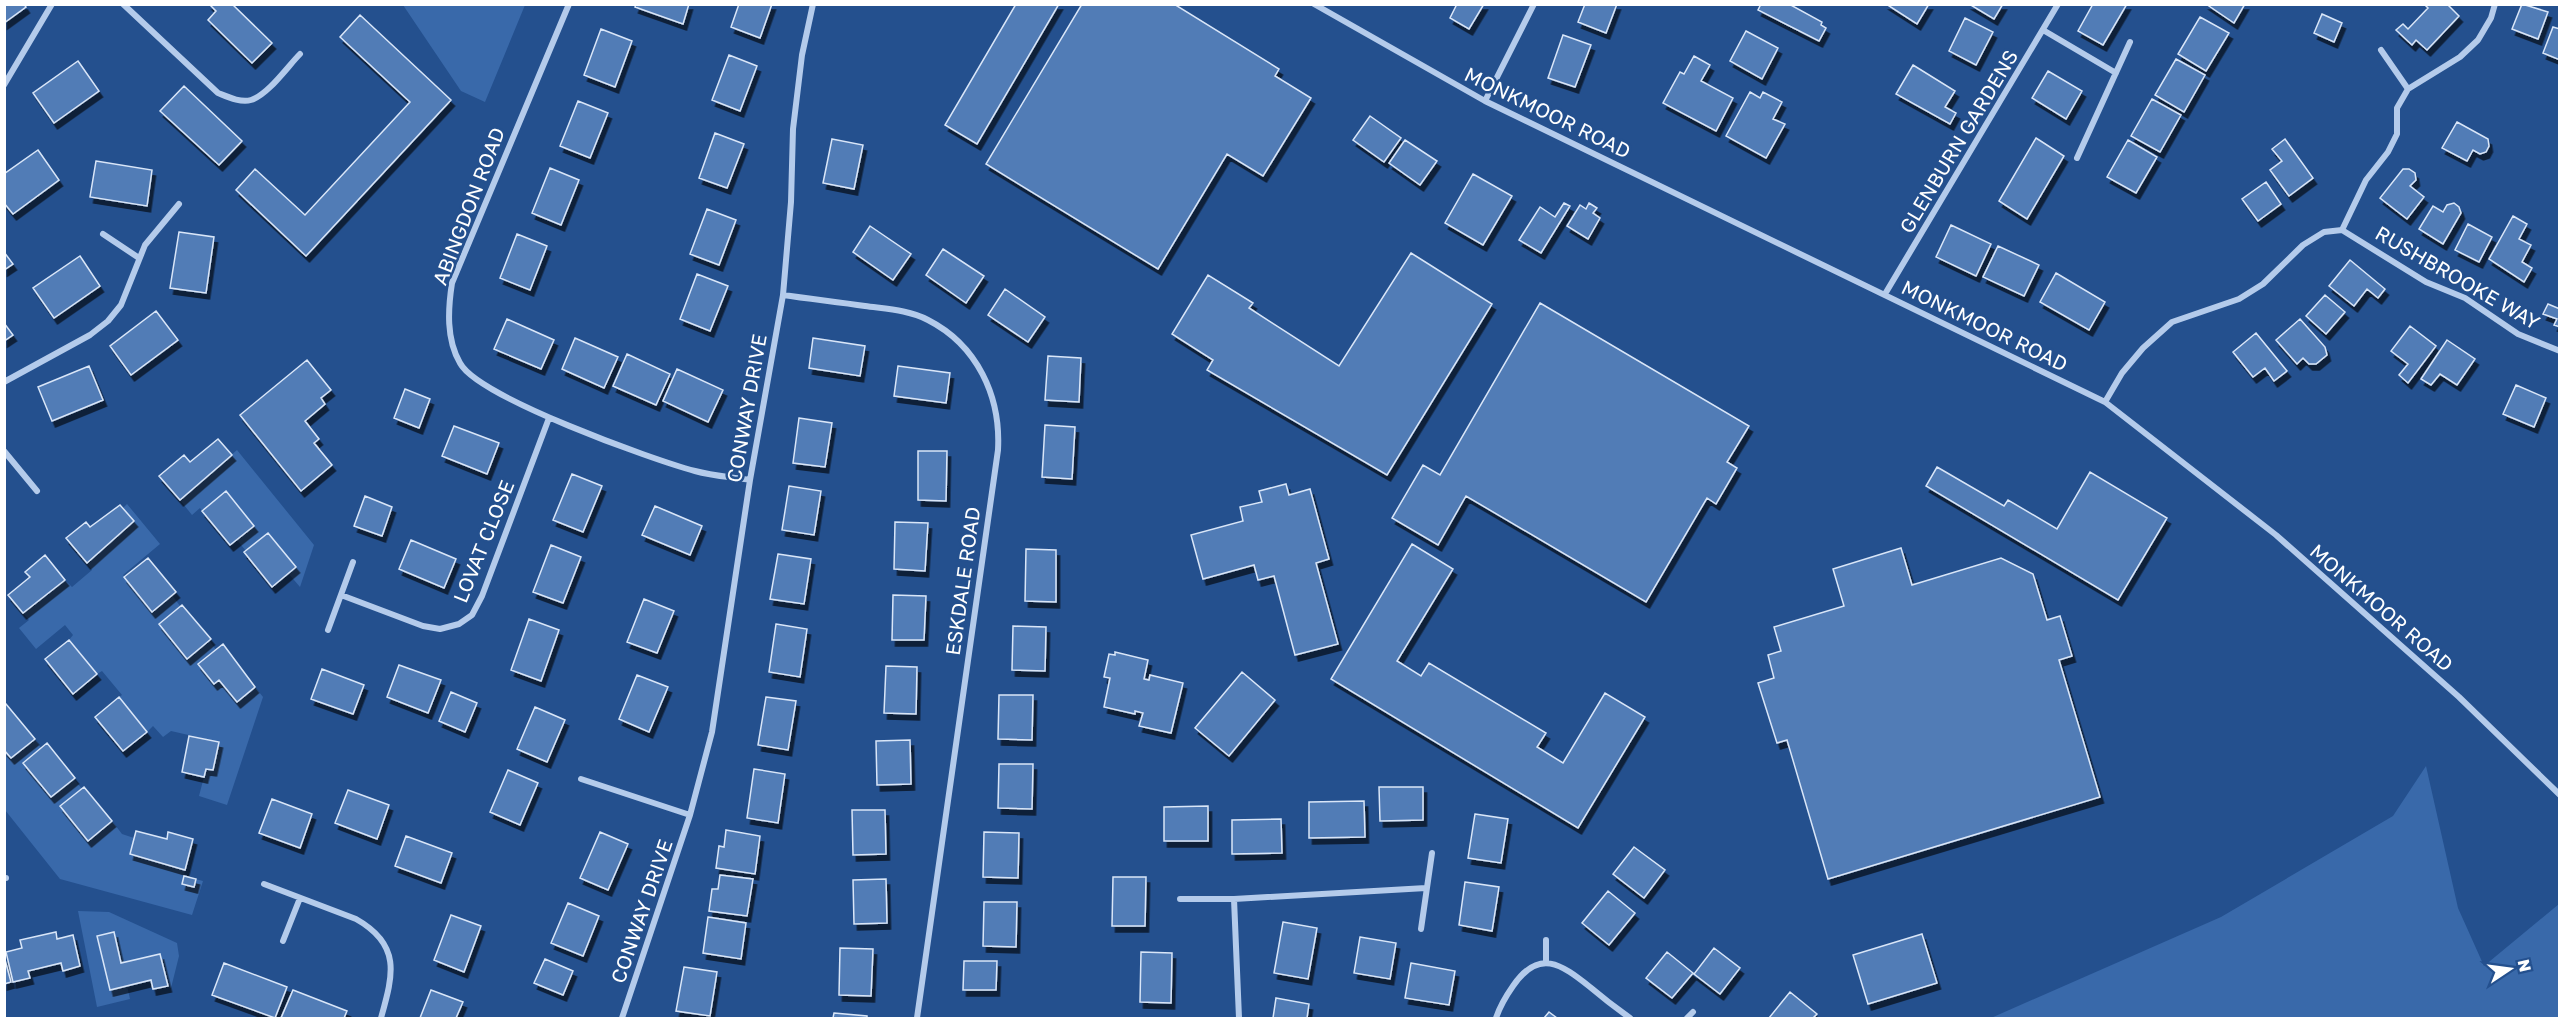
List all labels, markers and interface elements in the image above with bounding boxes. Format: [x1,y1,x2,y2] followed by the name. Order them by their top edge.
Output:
[1894,45,2022,237] street label: GLENBURN GARDENS
[1461,61,1635,163] street label: MONKMOOR ROAD
[427,124,509,288] street label: ABINGDON ROAD
[2372,220,2545,334] street label: RUSHBROOKE WAY
[1898,274,2072,376] street label: MONKMOOR ROAD
[721,332,771,484] street label: CONWAY DRIVE
[448,476,518,606] street label: LOVAT CLOSE
[940,505,984,657] street label: ESKDALE ROAD
[2306,538,2458,676] street label: MONKMOOR ROAD
[605,836,677,986] street label: CONWAY DRIVE
[2480,939,2540,999] north arrow
[2514,957,2536,974] text: N

